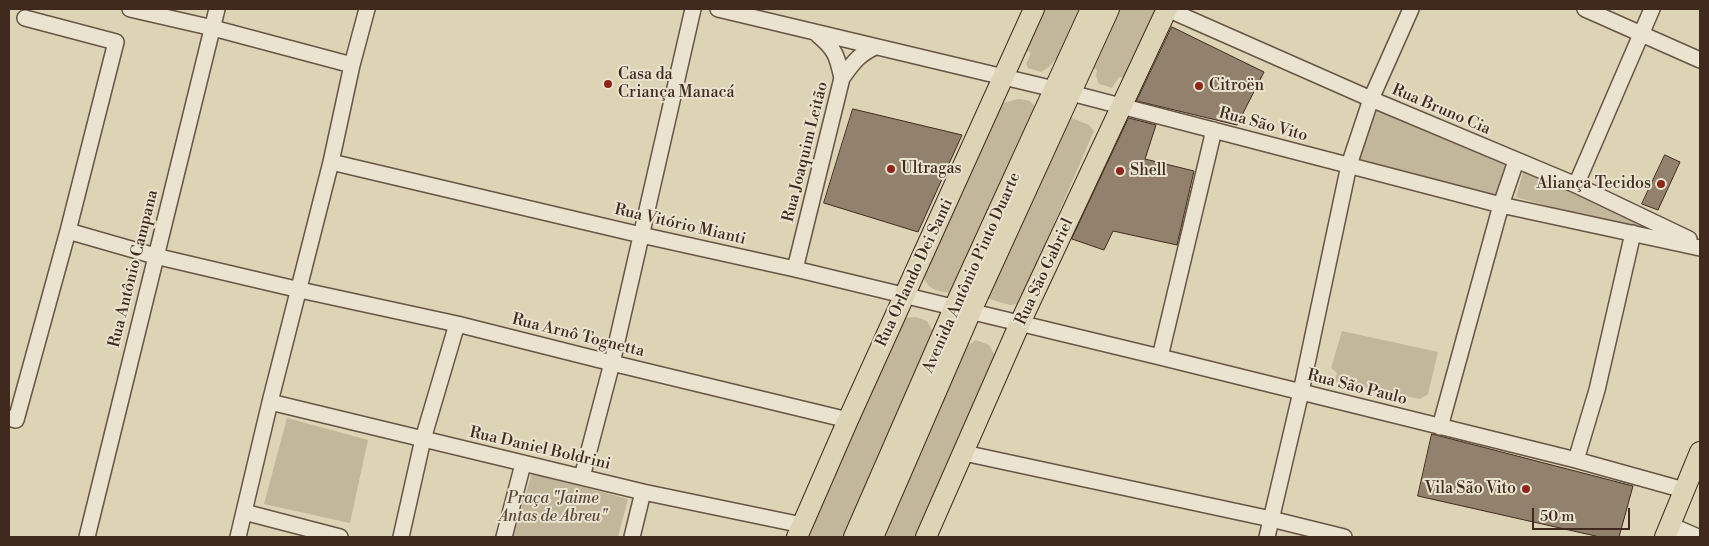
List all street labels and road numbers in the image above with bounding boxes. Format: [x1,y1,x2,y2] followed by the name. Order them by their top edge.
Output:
[779,80,833,224] street label: Rua Joaquim Leitão
[1389,81,1493,139] street label: Rua Bruno Cia
[1216,104,1310,146] street label: Rua São Vito
[919,170,1025,376] street label: Avenida Antônio Pinto Duarte
[105,188,163,350] street label: Rua Antônio Campana
[872,196,958,350] street label: Rua Orlando Dei Santi
[612,201,748,249] street label: Rua Vitório Mianti
[1012,216,1078,328] street label: Rua São Gabriel
[510,310,646,362] street label: Rua Arnô Tognetta
[1305,366,1409,410] street label: Rua São Paulo
[467,423,613,475] street label: Rua Daniel Boldrini

